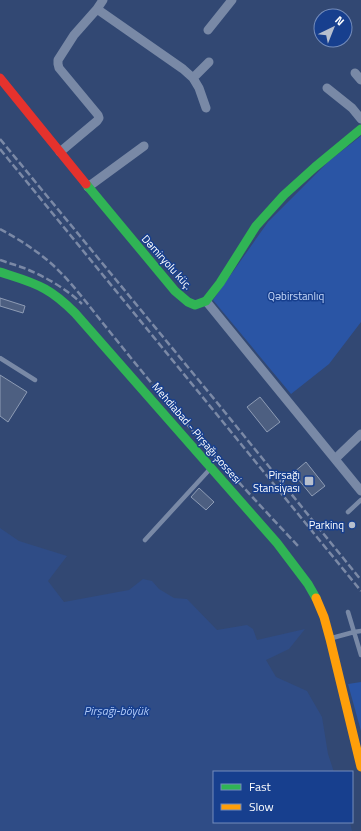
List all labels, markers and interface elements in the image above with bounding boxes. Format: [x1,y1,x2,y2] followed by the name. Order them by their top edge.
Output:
[313,8,353,48] north arrow
[332,12,348,29] text: N
[138,231,196,293] street label: Dəmiryolu küç.
[268,288,324,304] park label: Qəbirstanlıq
[149,379,245,487] street label: Mehdiabad - Pirşağı şossesi
[253,467,300,496] place label: Pirşağı Stansiyası
[303,475,315,487] marker: Pirşağı Stansiyası
[309,517,344,533] place label: Parkinq
[347,520,357,530] marker: Parkinq
[84,701,150,720] water label: Pirşağı-böyük
[213,771,353,823] legend
[249,777,272,796] text: Fast
[249,797,274,816] text: Slow

